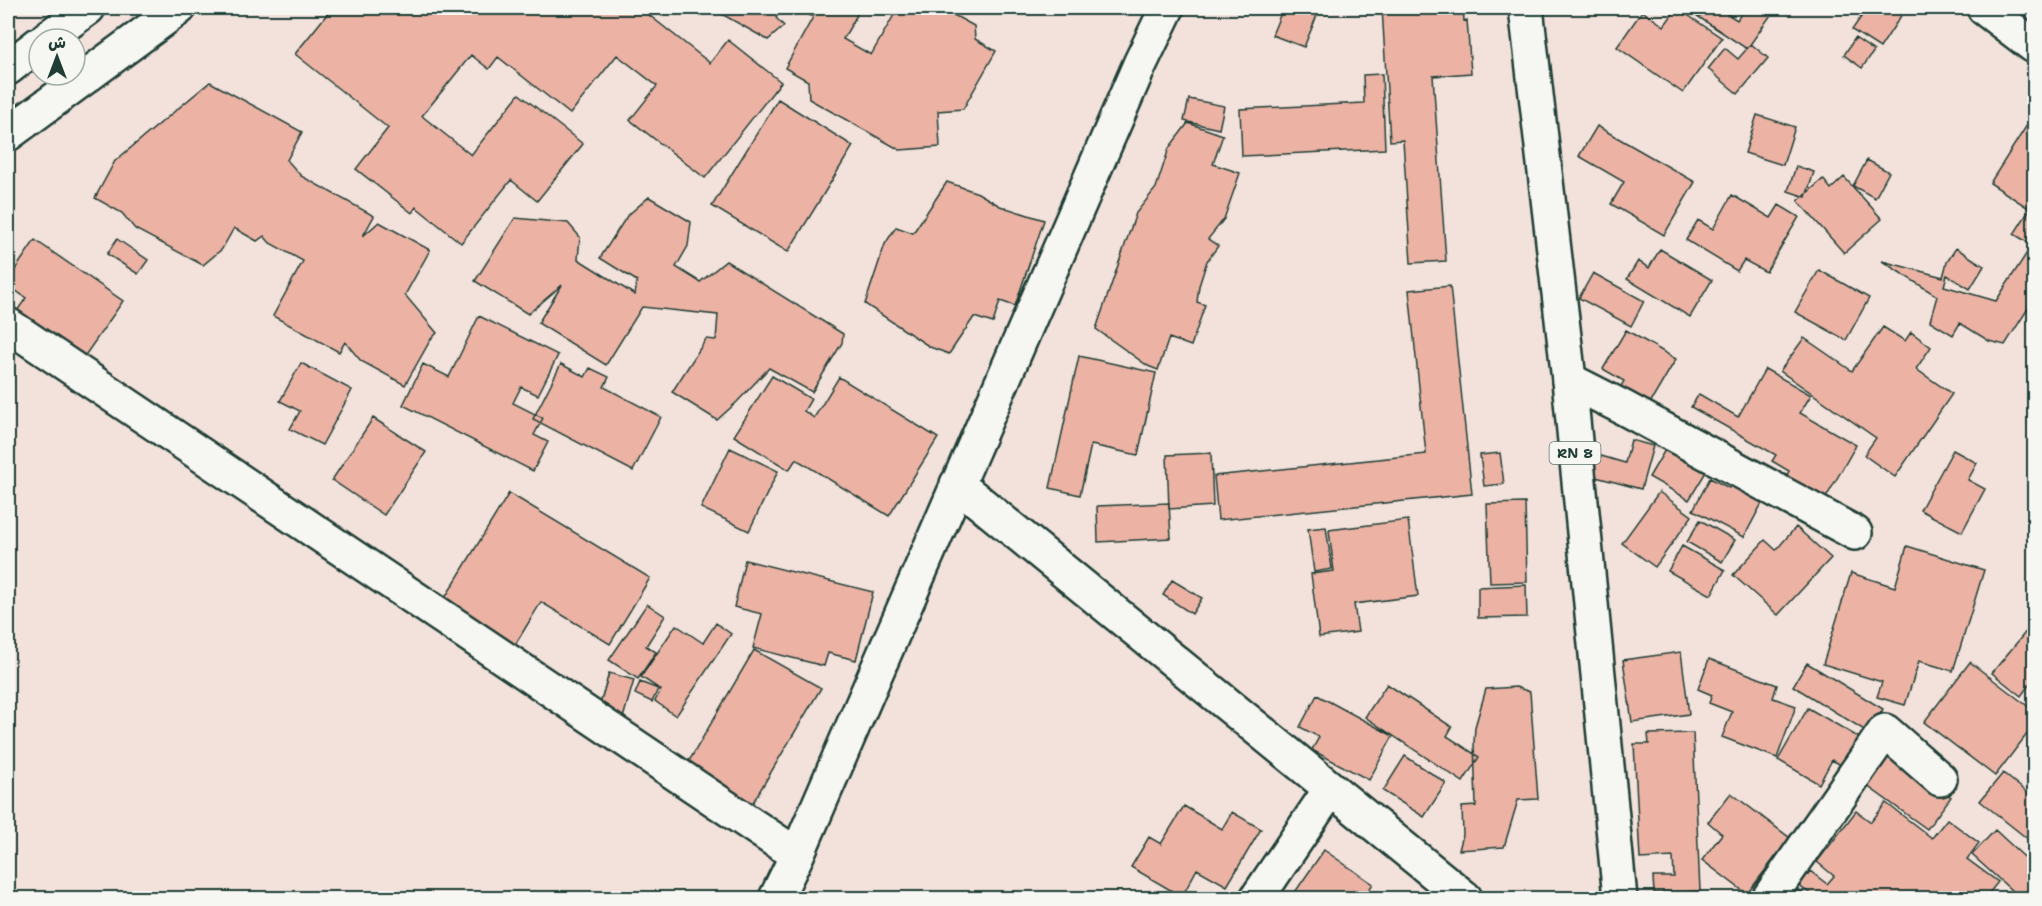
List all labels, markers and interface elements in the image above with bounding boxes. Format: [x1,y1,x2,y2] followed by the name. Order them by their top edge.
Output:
[27,27,87,87] north arrow
[48,32,66,53] text: ش
[1550,442,1600,464] road number: RN 8

